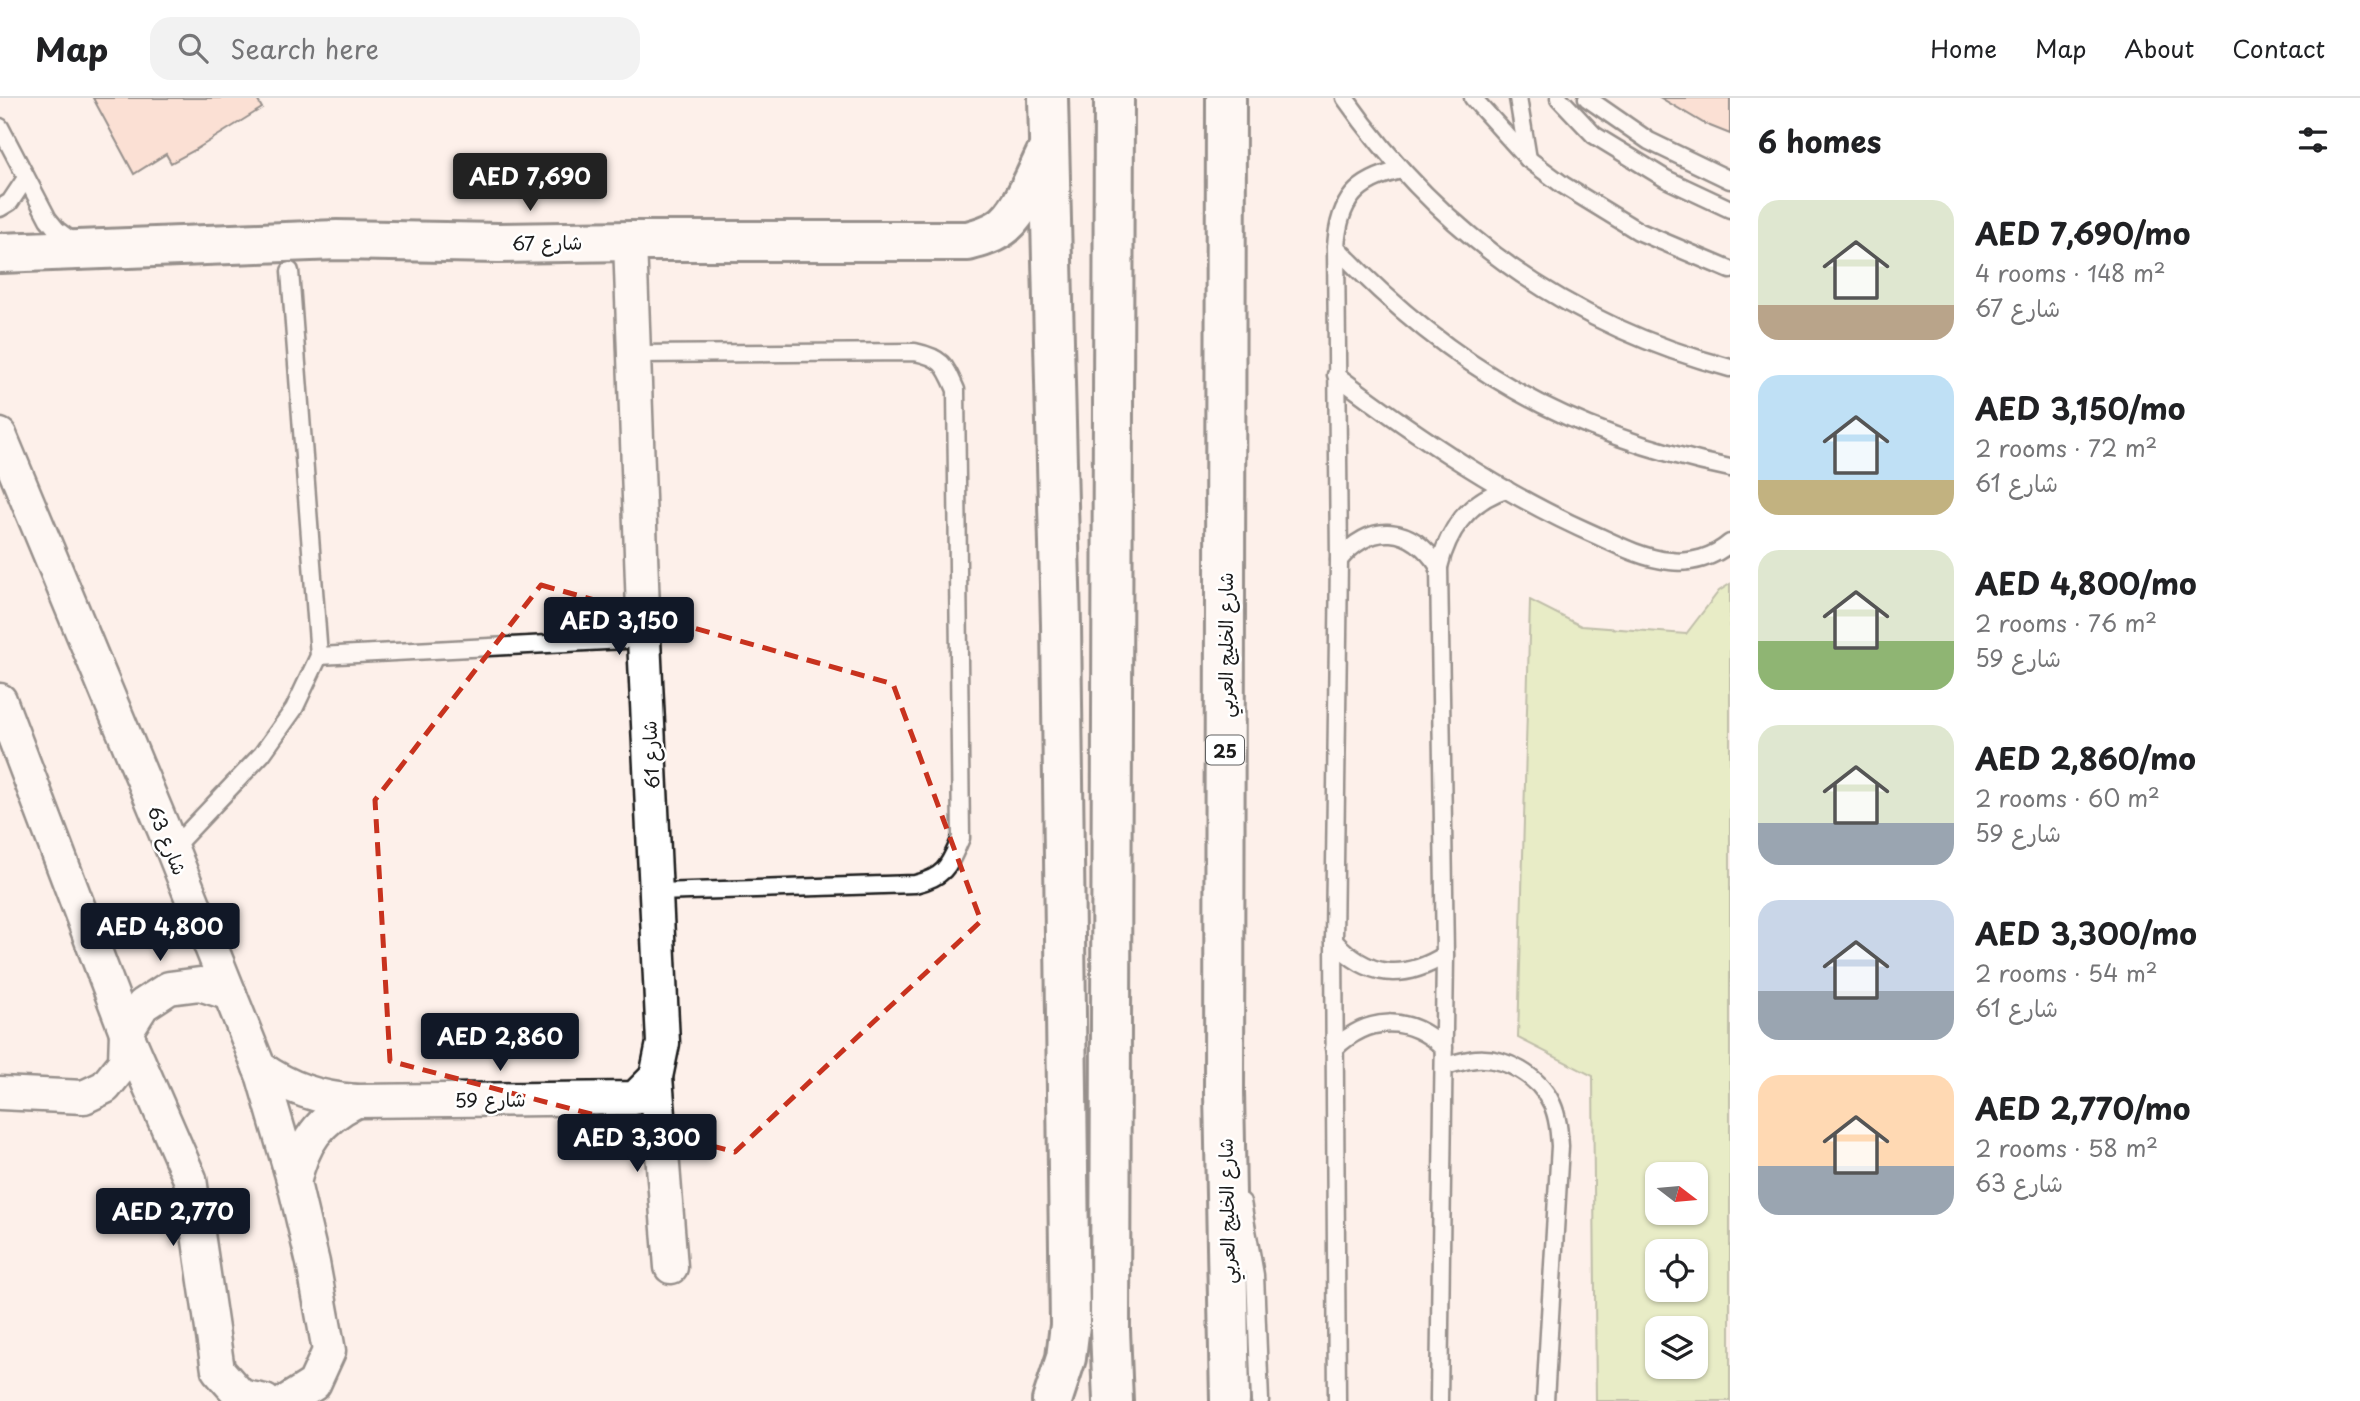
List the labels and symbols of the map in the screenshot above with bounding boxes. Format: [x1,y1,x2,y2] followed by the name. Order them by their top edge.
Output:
[450,153,610,213] pin: AED 7,690
[511,227,583,258] street label: شارع 67
[1211,572,1243,718] street label: شارع الخليج العربي
[539,598,699,657] pin: AED 3,150
[634,720,667,790] street label: شارع 61
[1206,736,1244,764] road number: 25
[140,801,195,879] street label: شارع 63
[80,904,240,963] pin: AED 4,800
[420,1014,580,1073] pin: AED 2,860
[454,1084,526,1115] street label: شارع 59
[557,1114,717,1174] pin: AED 3,300
[1211,1138,1245,1284] street label: شارع الخليج العربي
[1645,1162,1708,1225] north arrow
[93,1188,253,1248] pin: AED 2,770

